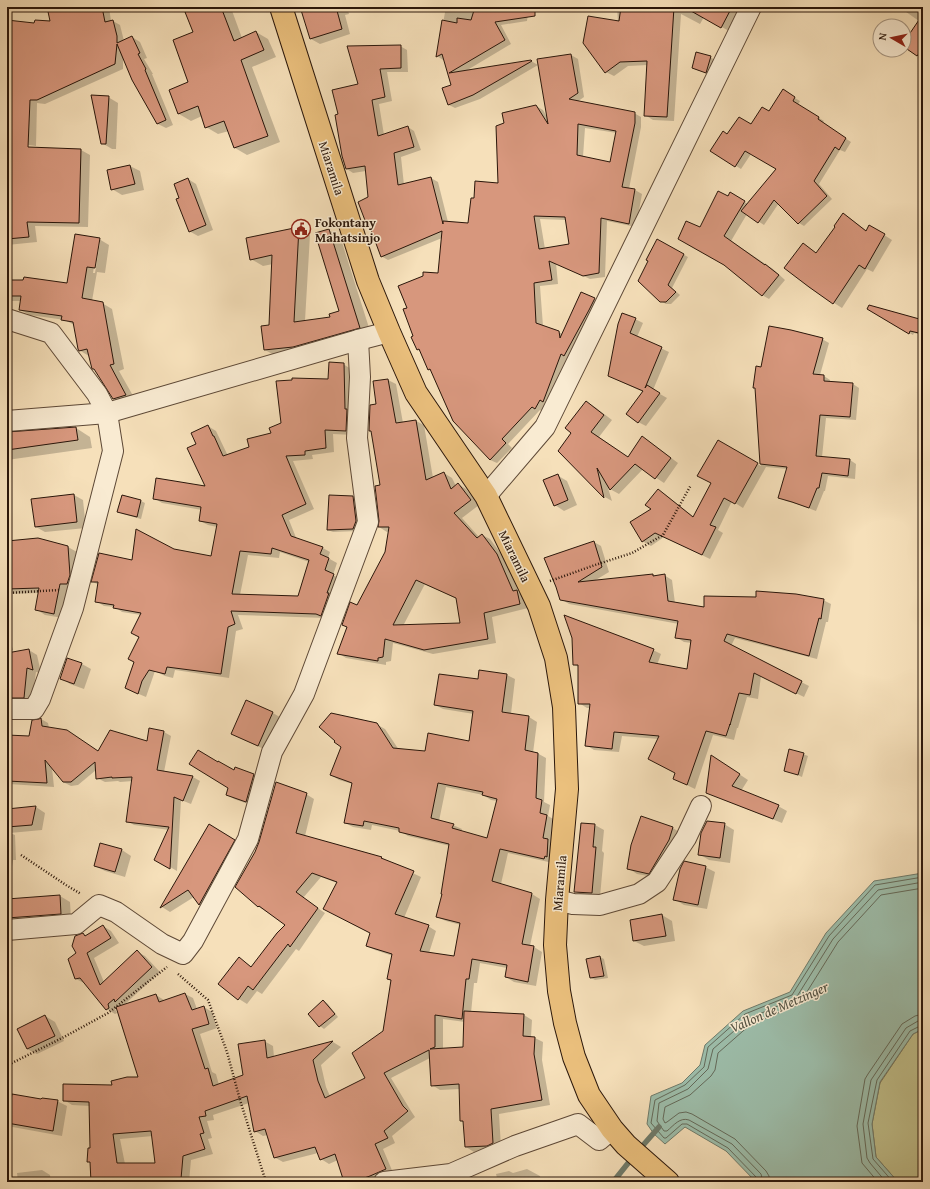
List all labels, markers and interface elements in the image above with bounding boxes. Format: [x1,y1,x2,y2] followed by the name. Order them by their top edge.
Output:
[872,18,912,58] north arrow
[874,31,891,41] text: N
[314,139,349,198] street label: Miaramila
[315,213,380,247] place label: Fokontany Mahatsinjo
[290,218,312,240] public building icon: Fokontany Mahatsinjo
[494,527,536,586] street label: Miaramila
[548,854,571,912] street label: Miaramila
[727,976,832,1038] water label: Vallon de Metzinger

